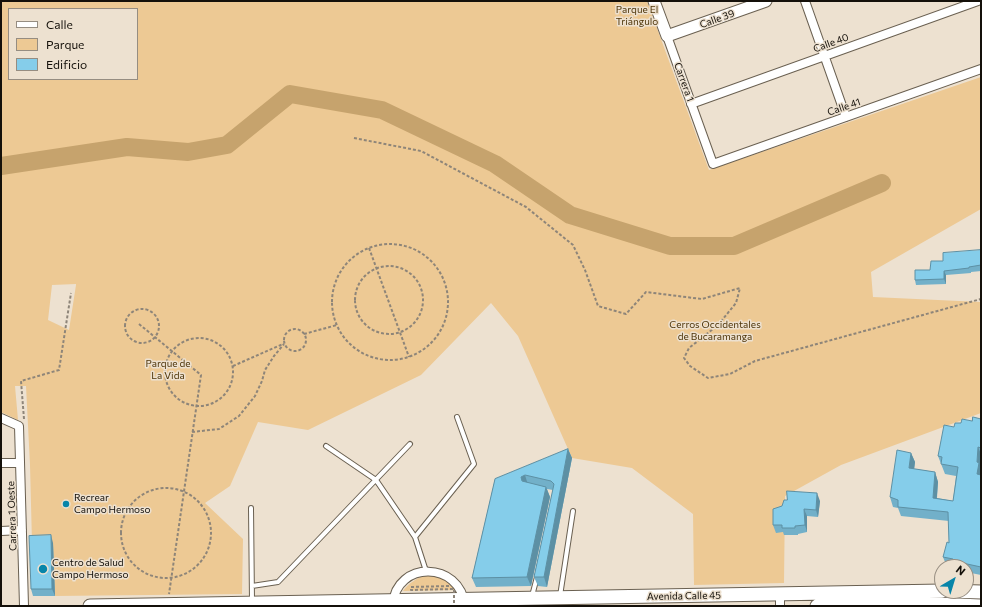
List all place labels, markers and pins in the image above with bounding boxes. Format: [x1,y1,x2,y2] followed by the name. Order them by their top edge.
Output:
[74,492,150,516] place label: Recrear Campo Hermoso
[61,499,71,509] marker: Recrear Campo Hermoso
[52,557,128,580] place label: Centro de Salud Campo Hermoso
[37,563,49,575] marker: Centro de Salud Campo Hermoso

